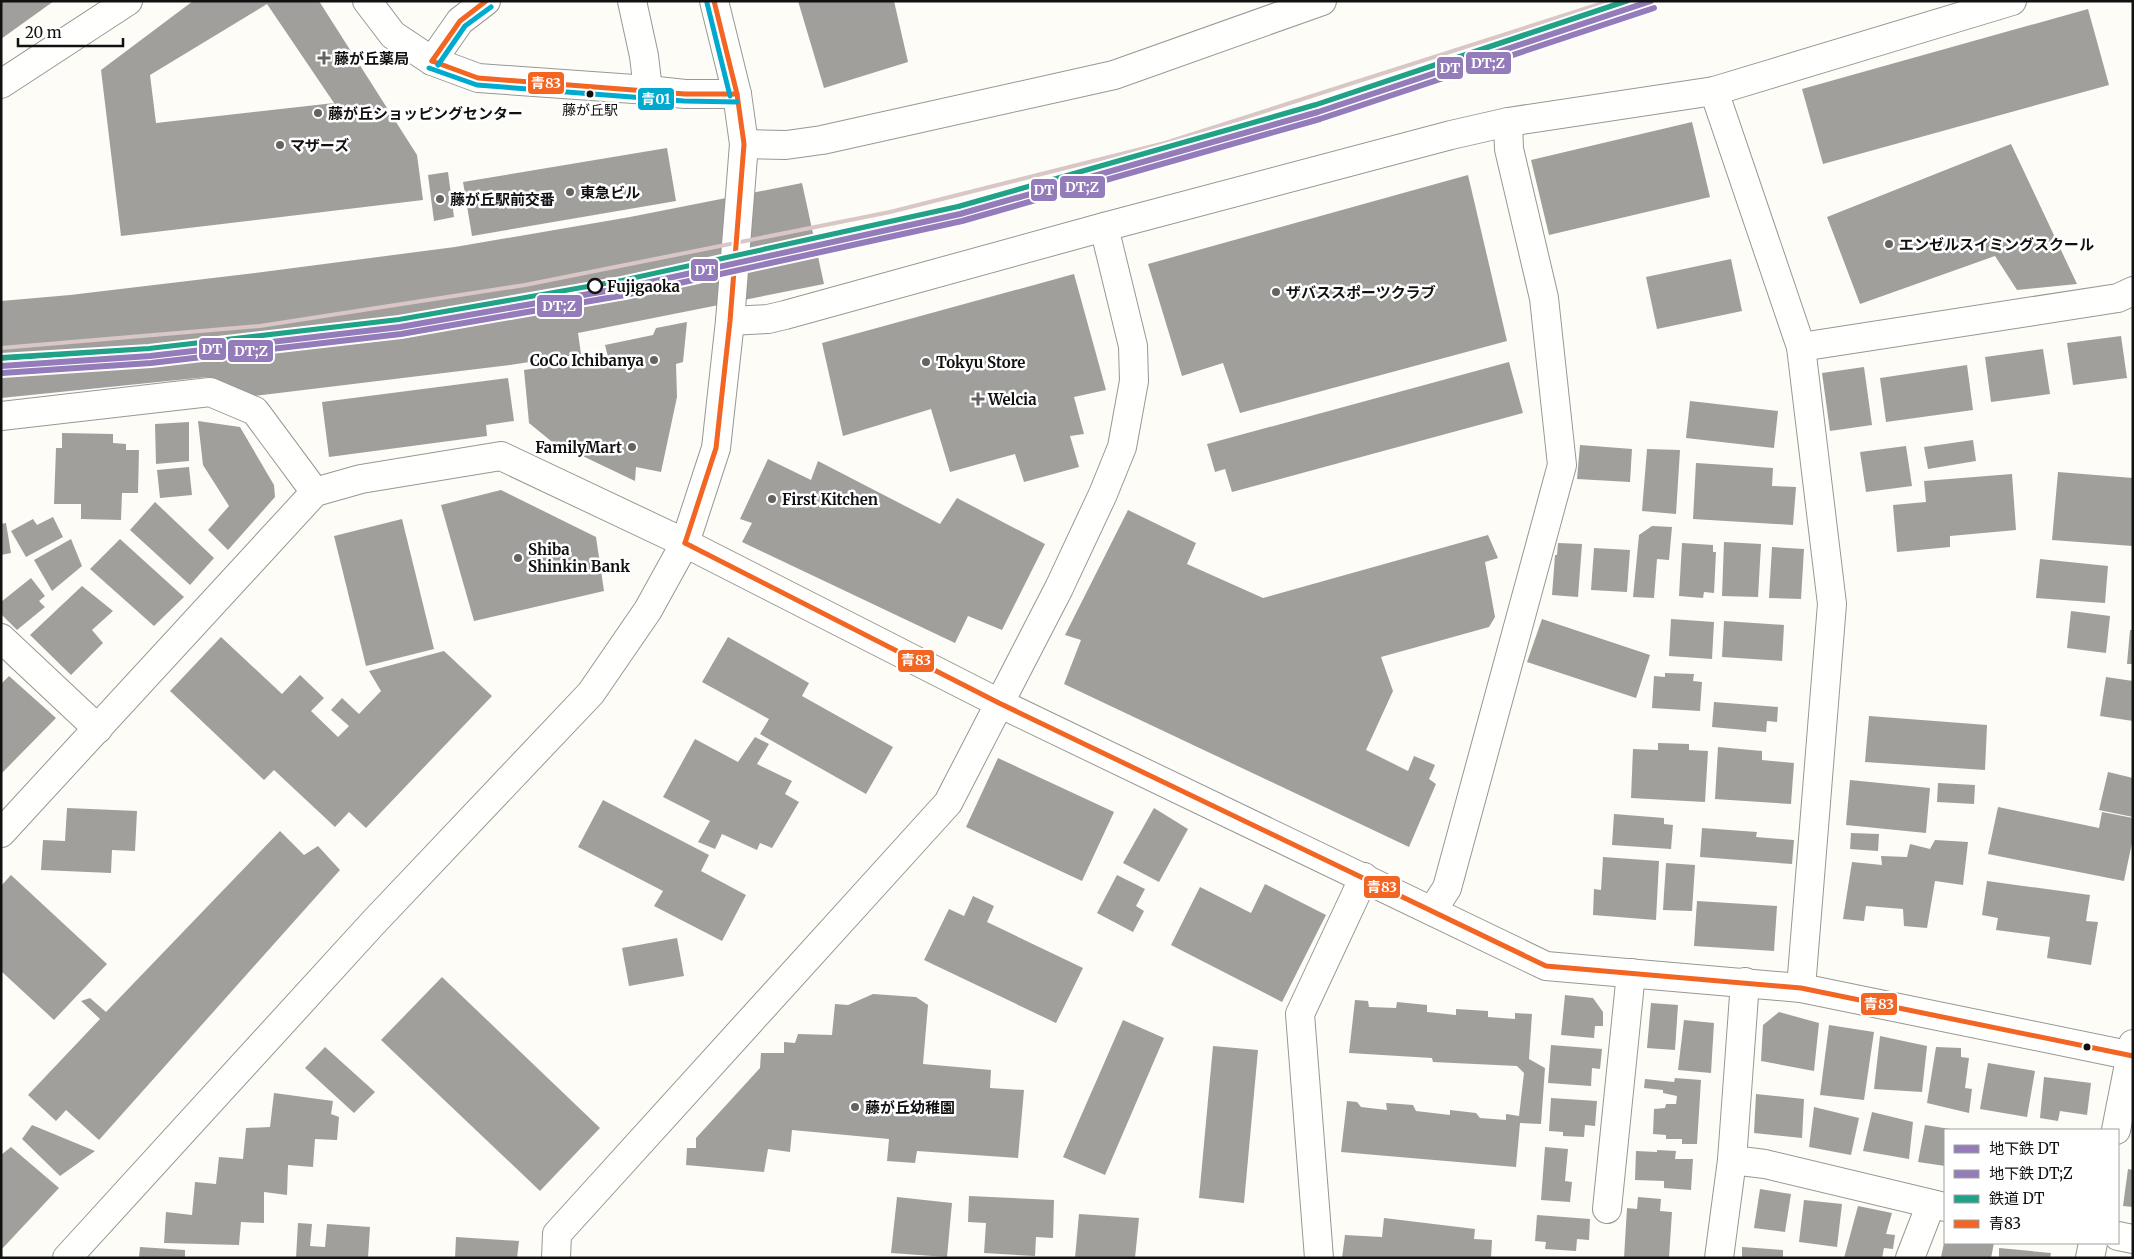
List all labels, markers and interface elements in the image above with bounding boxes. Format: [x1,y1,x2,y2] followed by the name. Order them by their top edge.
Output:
[18,15,122,47] scale bar
[25,23,62,42] text: 20 m
[334,49,409,68] place label: 藤が丘薬局
[1465,51,1512,75] line badge: DT;Z
[318,52,330,64] marker: 藤が丘薬局
[1471,54,1505,72] text: DT;Z
[1436,56,1464,80] line badge: DT
[1440,59,1460,77] text: DT
[527,71,565,95] line badge: 青83
[531,74,561,92] text: 青83
[637,87,675,111] line badge: 青01
[585,89,595,99] marker: 藤が丘駅
[641,90,671,108] text: 青01
[562,101,618,119] place label: 藤が丘駅
[328,104,523,123] place label: 藤が丘ショッピングセンター
[312,107,324,119] marker: 藤が丘ショッピングセンター
[290,136,349,155] place label: マザーズ
[274,139,286,151] marker: マザーズ
[1059,175,1106,199] line badge: DT;Z
[1030,178,1058,202] line badge: DT
[1065,178,1099,196] text: DT;Z
[1034,181,1054,199] text: DT
[580,183,640,202] place label: 東急ビル
[564,186,576,198] marker: 東急ビル
[450,190,555,209] place label: 藤が丘駅前交番
[434,193,446,205] marker: 藤が丘駅前交番
[1899,235,2094,254] place label: エンゼルスイミングスクール
[1883,238,1895,250] marker: エンゼルスイミングスクール
[690,258,719,282] line badge: DT
[695,261,715,279] text: DT
[607,277,681,296] place label: Fujigaoka
[587,278,603,294] marker: Fujigaoka
[1286,283,1436,302] place label: ザバススポーツクラブ
[1270,286,1282,298] marker: ザバススポーツクラブ
[536,294,583,318] line badge: DT;Z
[542,297,576,315] text: DT;Z
[198,337,227,361] line badge: DT
[227,339,274,363] line badge: DT;Z
[202,340,222,358] text: DT
[234,342,268,360] text: DT;Z
[530,351,645,370] place label: CoCo Ichibanya
[936,353,1025,372] place label: Tokyu Store
[648,354,660,366] marker: CoCo Ichibanya
[920,356,932,368] marker: Tokyu Store
[987,390,1037,409] place label: Welcia
[972,393,984,405] marker: Welcia
[535,438,622,457] place label: FamilyMart
[626,441,638,453] marker: FamilyMart
[782,490,878,509] place label: First Kitchen
[766,493,778,505] marker: First Kitchen
[528,540,630,576] place label: Shiba Shinkin Bank
[512,552,524,564] marker: Shiba Shinkin Bank
[897,649,935,673] line badge: 青83
[901,651,931,669] text: 青83
[1363,875,1401,899] line badge: 青83
[1367,878,1397,896] text: 青83
[1860,992,1898,1016] line badge: 青83
[1864,995,1894,1013] text: 青83
[2082,1042,2092,1052] unlabelled marker
[865,1098,955,1117] place label: 藤が丘幼稚園
[849,1101,861,1113] marker: 藤が丘幼稚園
[1944,1129,2119,1244] legend
[1989,1139,2060,1158] text: 地下鉄 DT
[1989,1164,2073,1183] text: 地下鉄 DT;Z
[1989,1189,2045,1208] text: 鉄道 DT
[1989,1214,2021,1233] text: 青83

